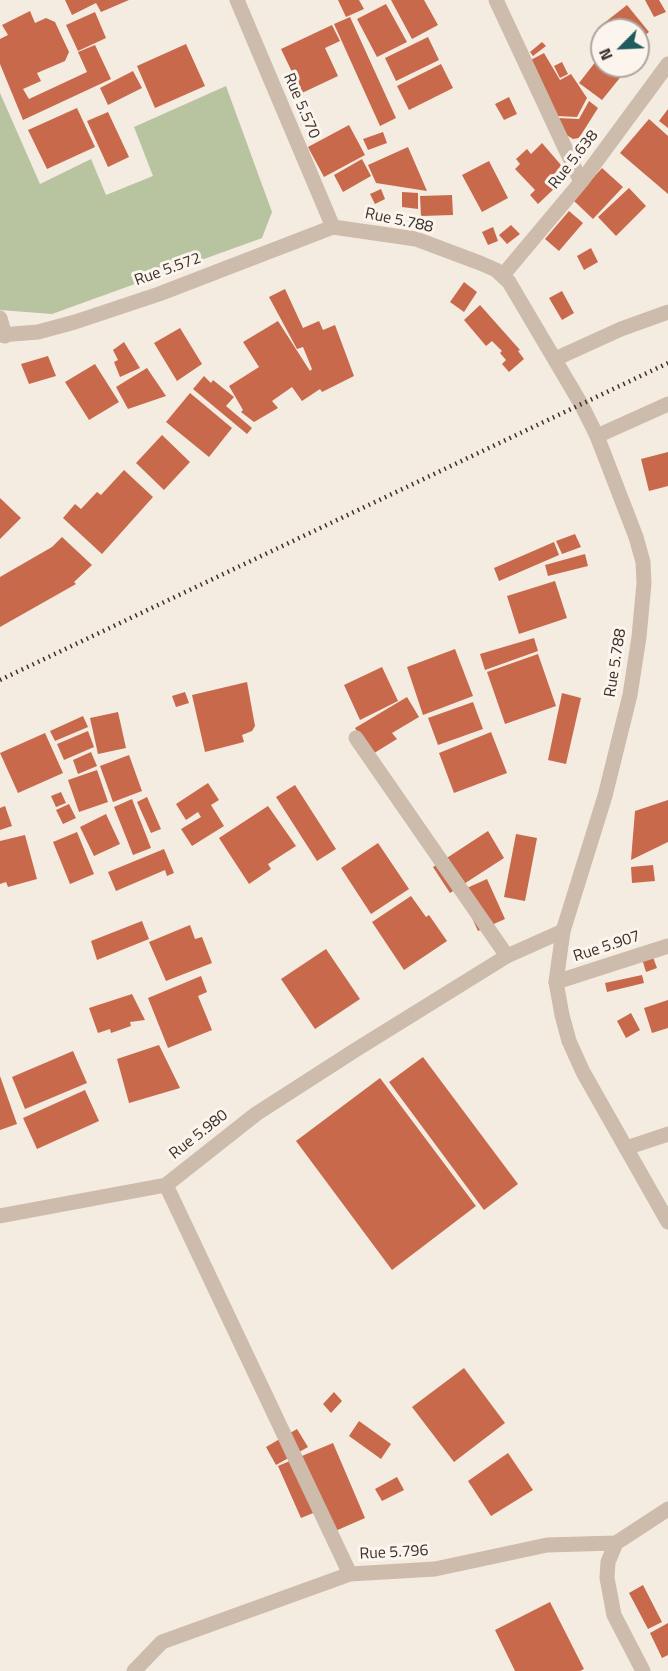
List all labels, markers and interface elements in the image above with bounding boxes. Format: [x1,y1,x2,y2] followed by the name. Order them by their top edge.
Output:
[590,18,650,78] north arrow
[592,45,619,64] text: N
[279,70,323,142] street label: Rue 5.570
[545,127,603,193] street label: Rue 5.638
[363,204,435,238] street label: Rue 5.788
[132,249,204,291] street label: Rue 5.572
[601,627,631,699] street label: Rue 5.788
[571,927,643,967] street label: Rue 5.907
[166,1106,232,1164] street label: Rue 5.980
[359,1542,429,1564] street label: Rue 5.796

